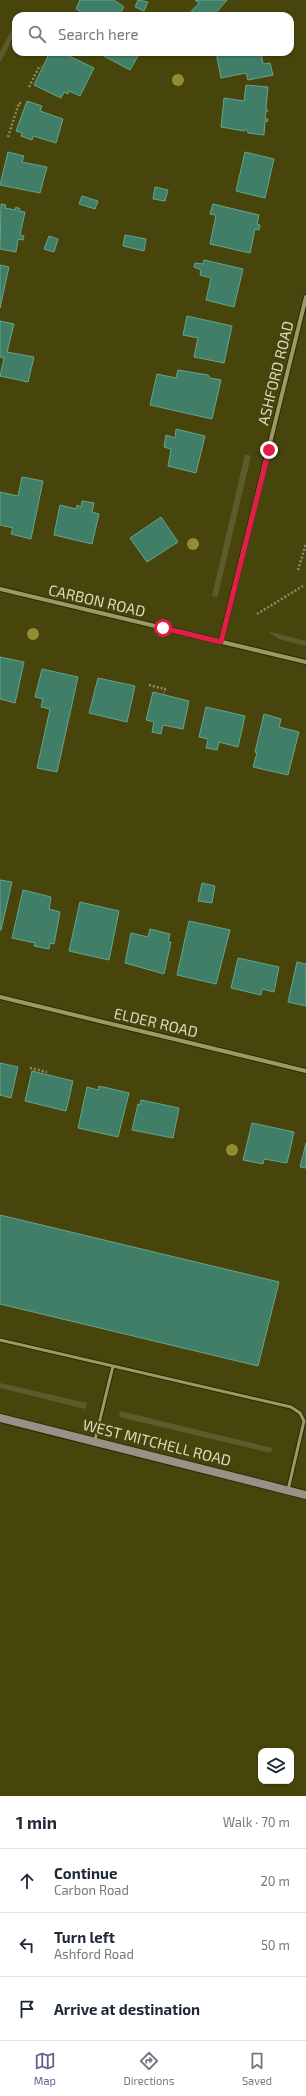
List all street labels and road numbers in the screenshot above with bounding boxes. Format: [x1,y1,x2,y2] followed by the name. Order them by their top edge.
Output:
[253,319,297,427] street label: ASHFORD ROAD
[47,580,147,620] street label: CARBON ROAD
[112,1004,200,1040] street label: ELDER ROAD
[81,1415,233,1469] street label: WEST MITCHELL ROAD

